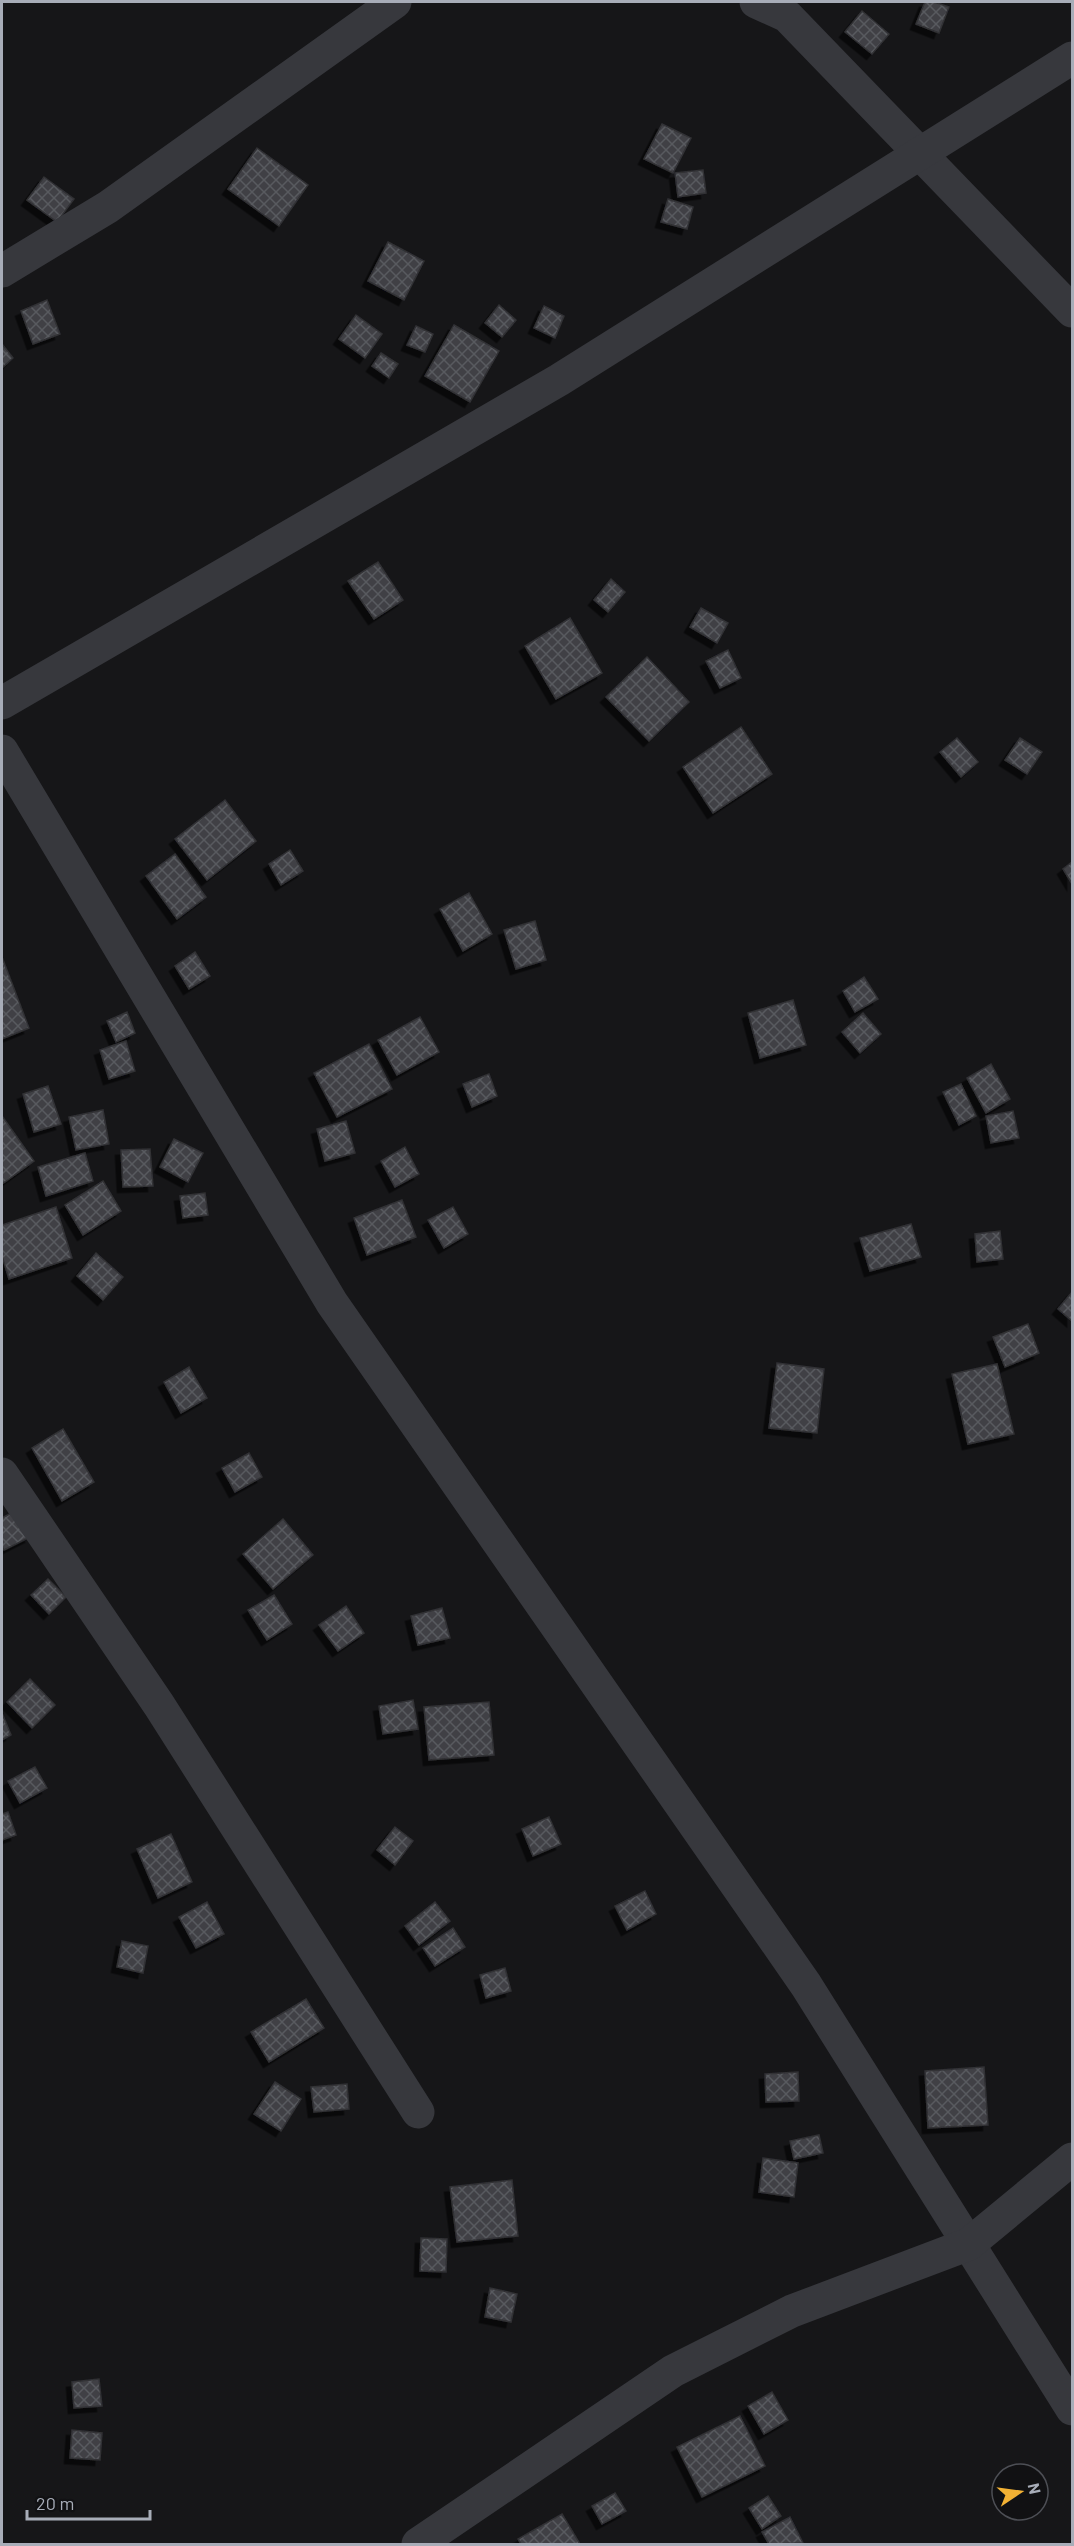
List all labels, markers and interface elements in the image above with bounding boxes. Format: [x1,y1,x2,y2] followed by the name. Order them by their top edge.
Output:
[990,2462,1050,2522] north arrow
[1025,2481,1046,2496] text: N
[27,2483,150,2521] scale bar
[36,2492,74,2514] text: 20 m

